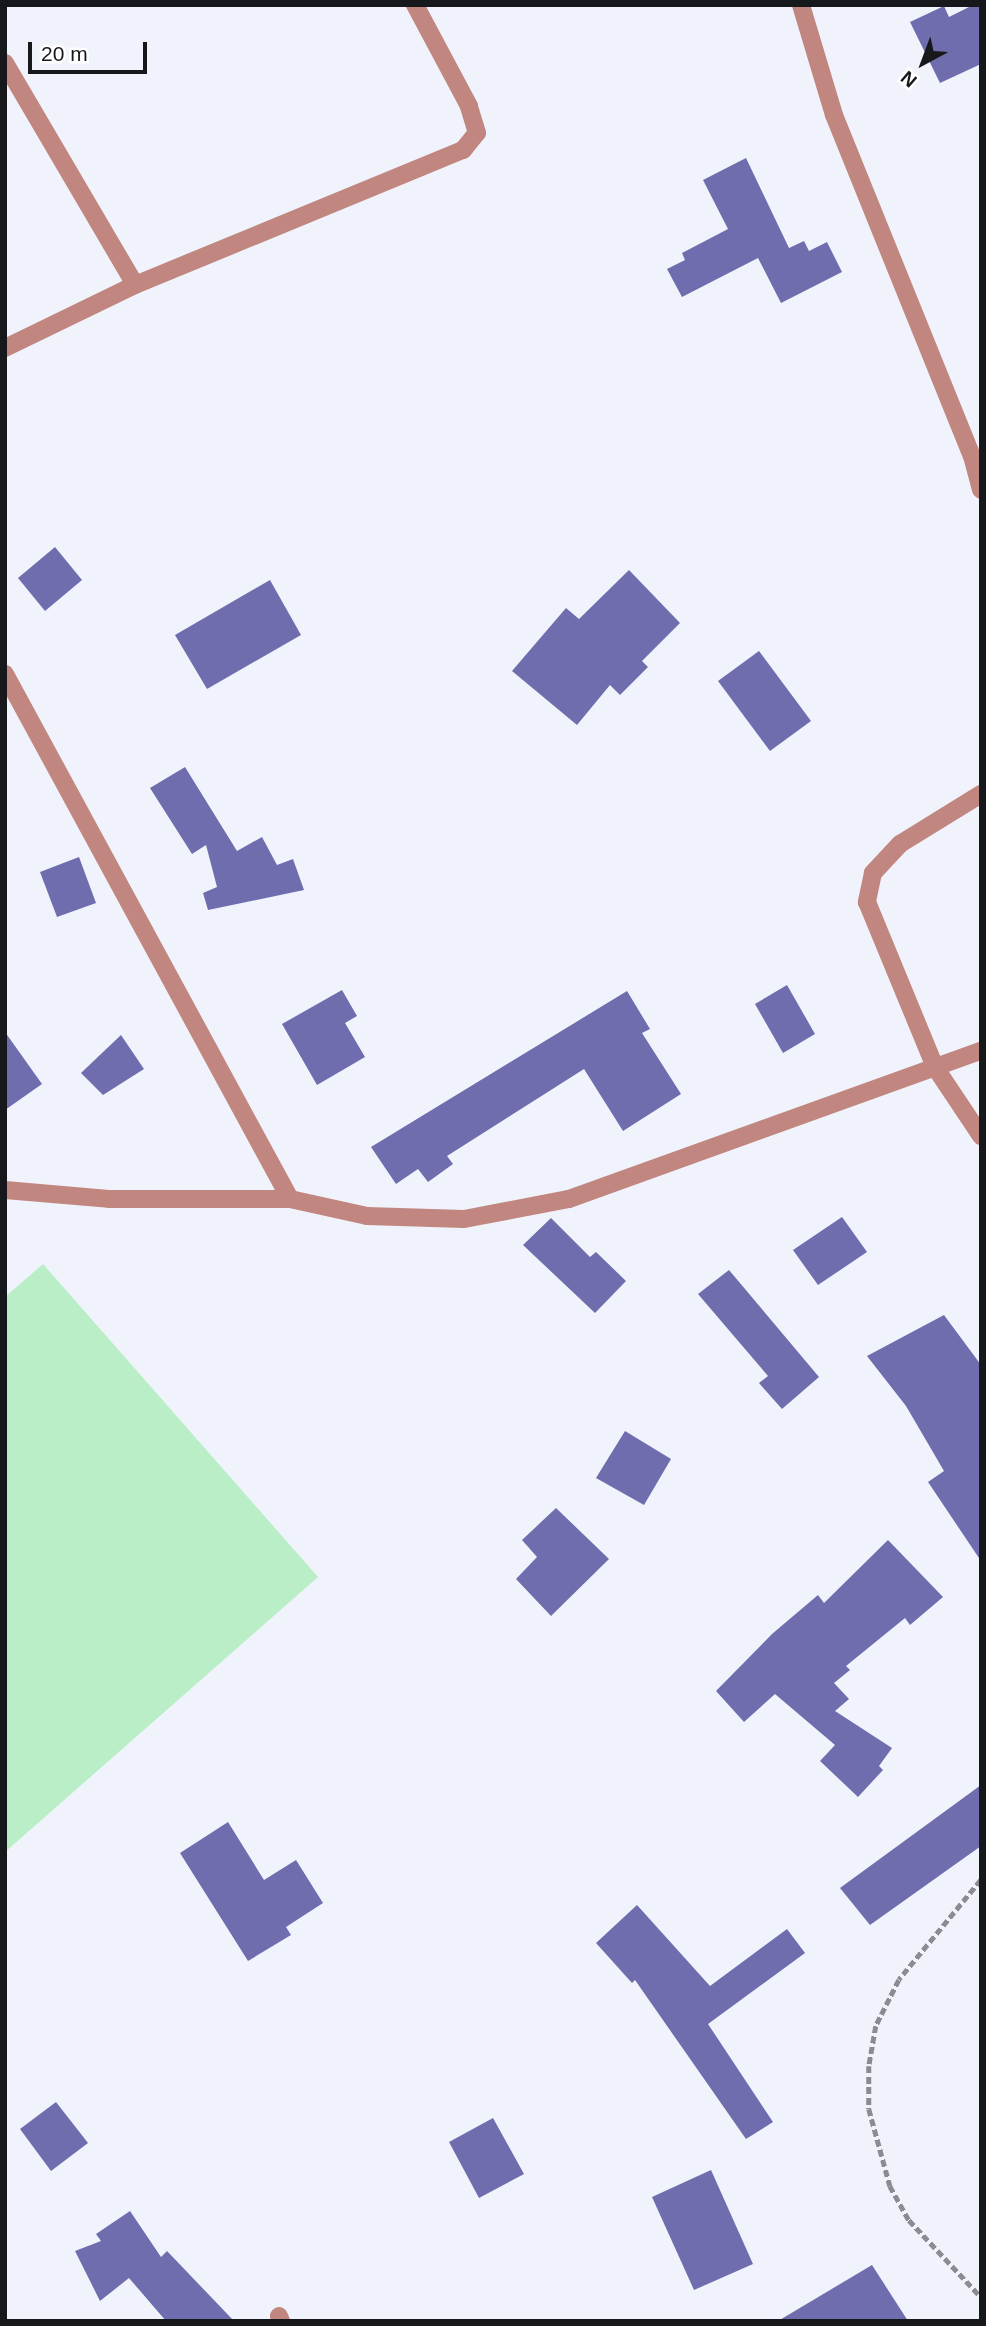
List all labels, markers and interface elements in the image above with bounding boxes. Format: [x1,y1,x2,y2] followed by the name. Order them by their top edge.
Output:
[32,28,150,72] scale bar
[888,28,958,98] north arrow
[41,42,88,65] text: 20 m
[897,67,921,92] text: N

